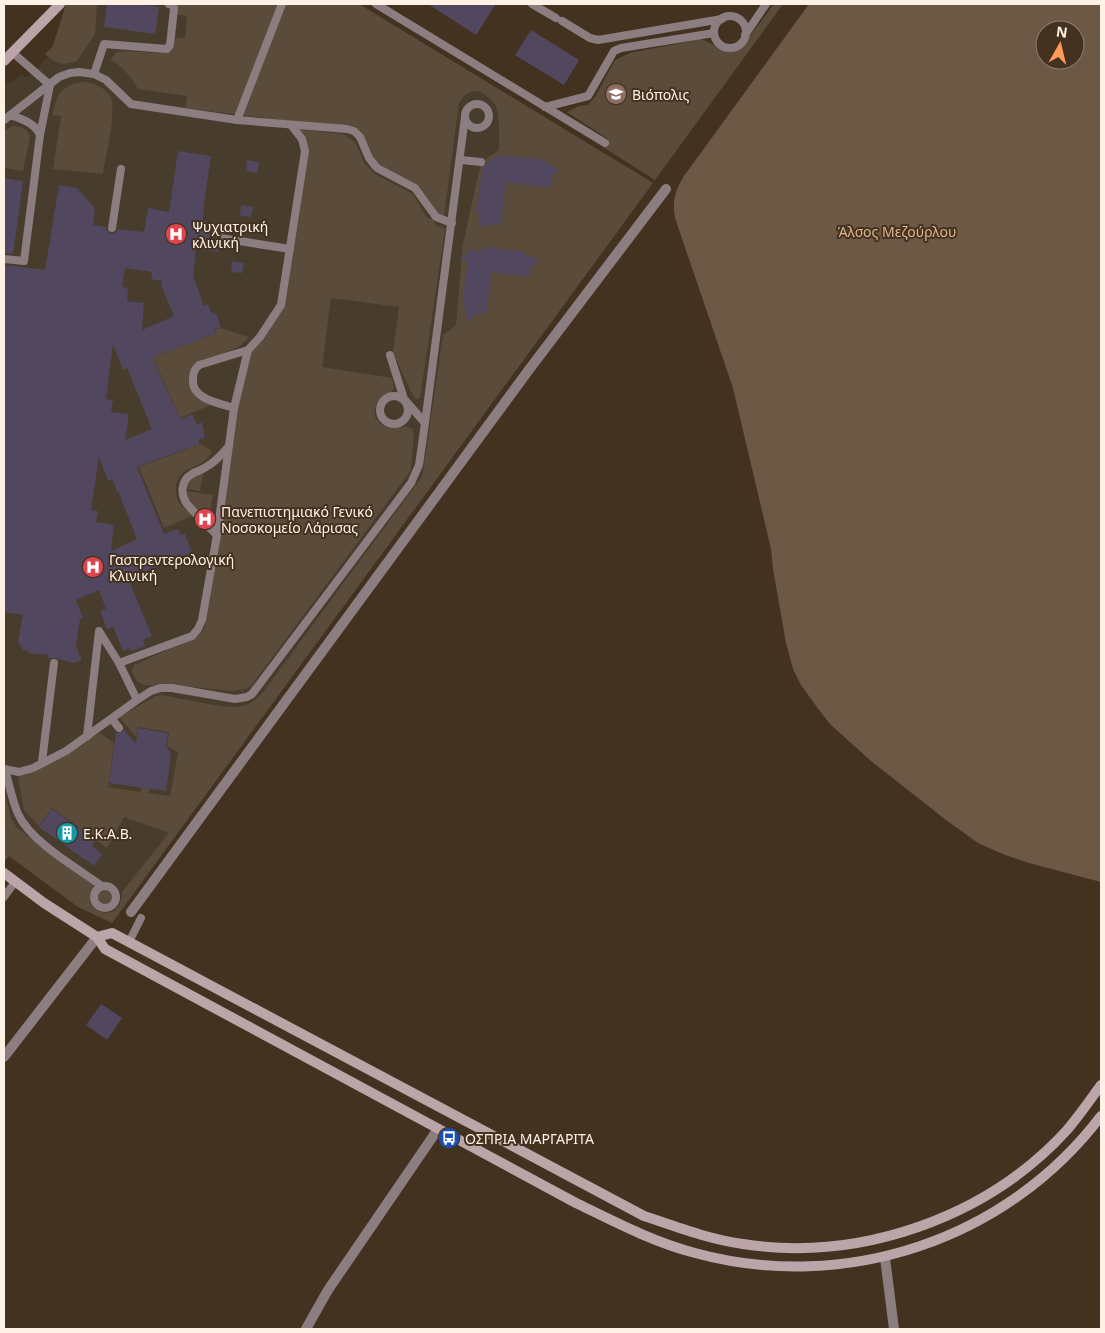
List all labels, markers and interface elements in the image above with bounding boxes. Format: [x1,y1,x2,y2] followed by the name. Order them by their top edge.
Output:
[1035,20,1085,70] north arrow
[1055,21,1069,42] text: N
[604,82,628,106] school or university icon: Βιόπολις
[632,85,690,104] place label: Βιόπολις
[192,217,268,252] place label: Ψυχιατρική κλινική
[164,222,188,246] hospital icon: Ψυχιατρική κλινική
[838,222,956,241] park label: Άλσος Μεζούρλου
[221,502,373,537] place label: Πανεπιστημιακό Γενικό Νοσοκομείο Λάρισας
[193,507,217,531] hospital icon: Πανεπιστημιακό Γενικό Νοσοκομείο Λάρισας
[109,550,234,585] place label: Γαστρεντερολογική Κλινική
[81,555,105,579] hospital icon: Γαστρεντερολογική Κλινική
[55,821,79,845] building icon: E.K.A.B.
[83,824,132,843] place label: E.K.A.B.
[437,1126,461,1150] bus stop icon: ΟΣΠΡΙΑ ΜΑΡΓΑΡΙΤΑ
[465,1129,594,1148] place label: ΟΣΠΡΙΑ ΜΑΡΓΑΡΙΤΑ

